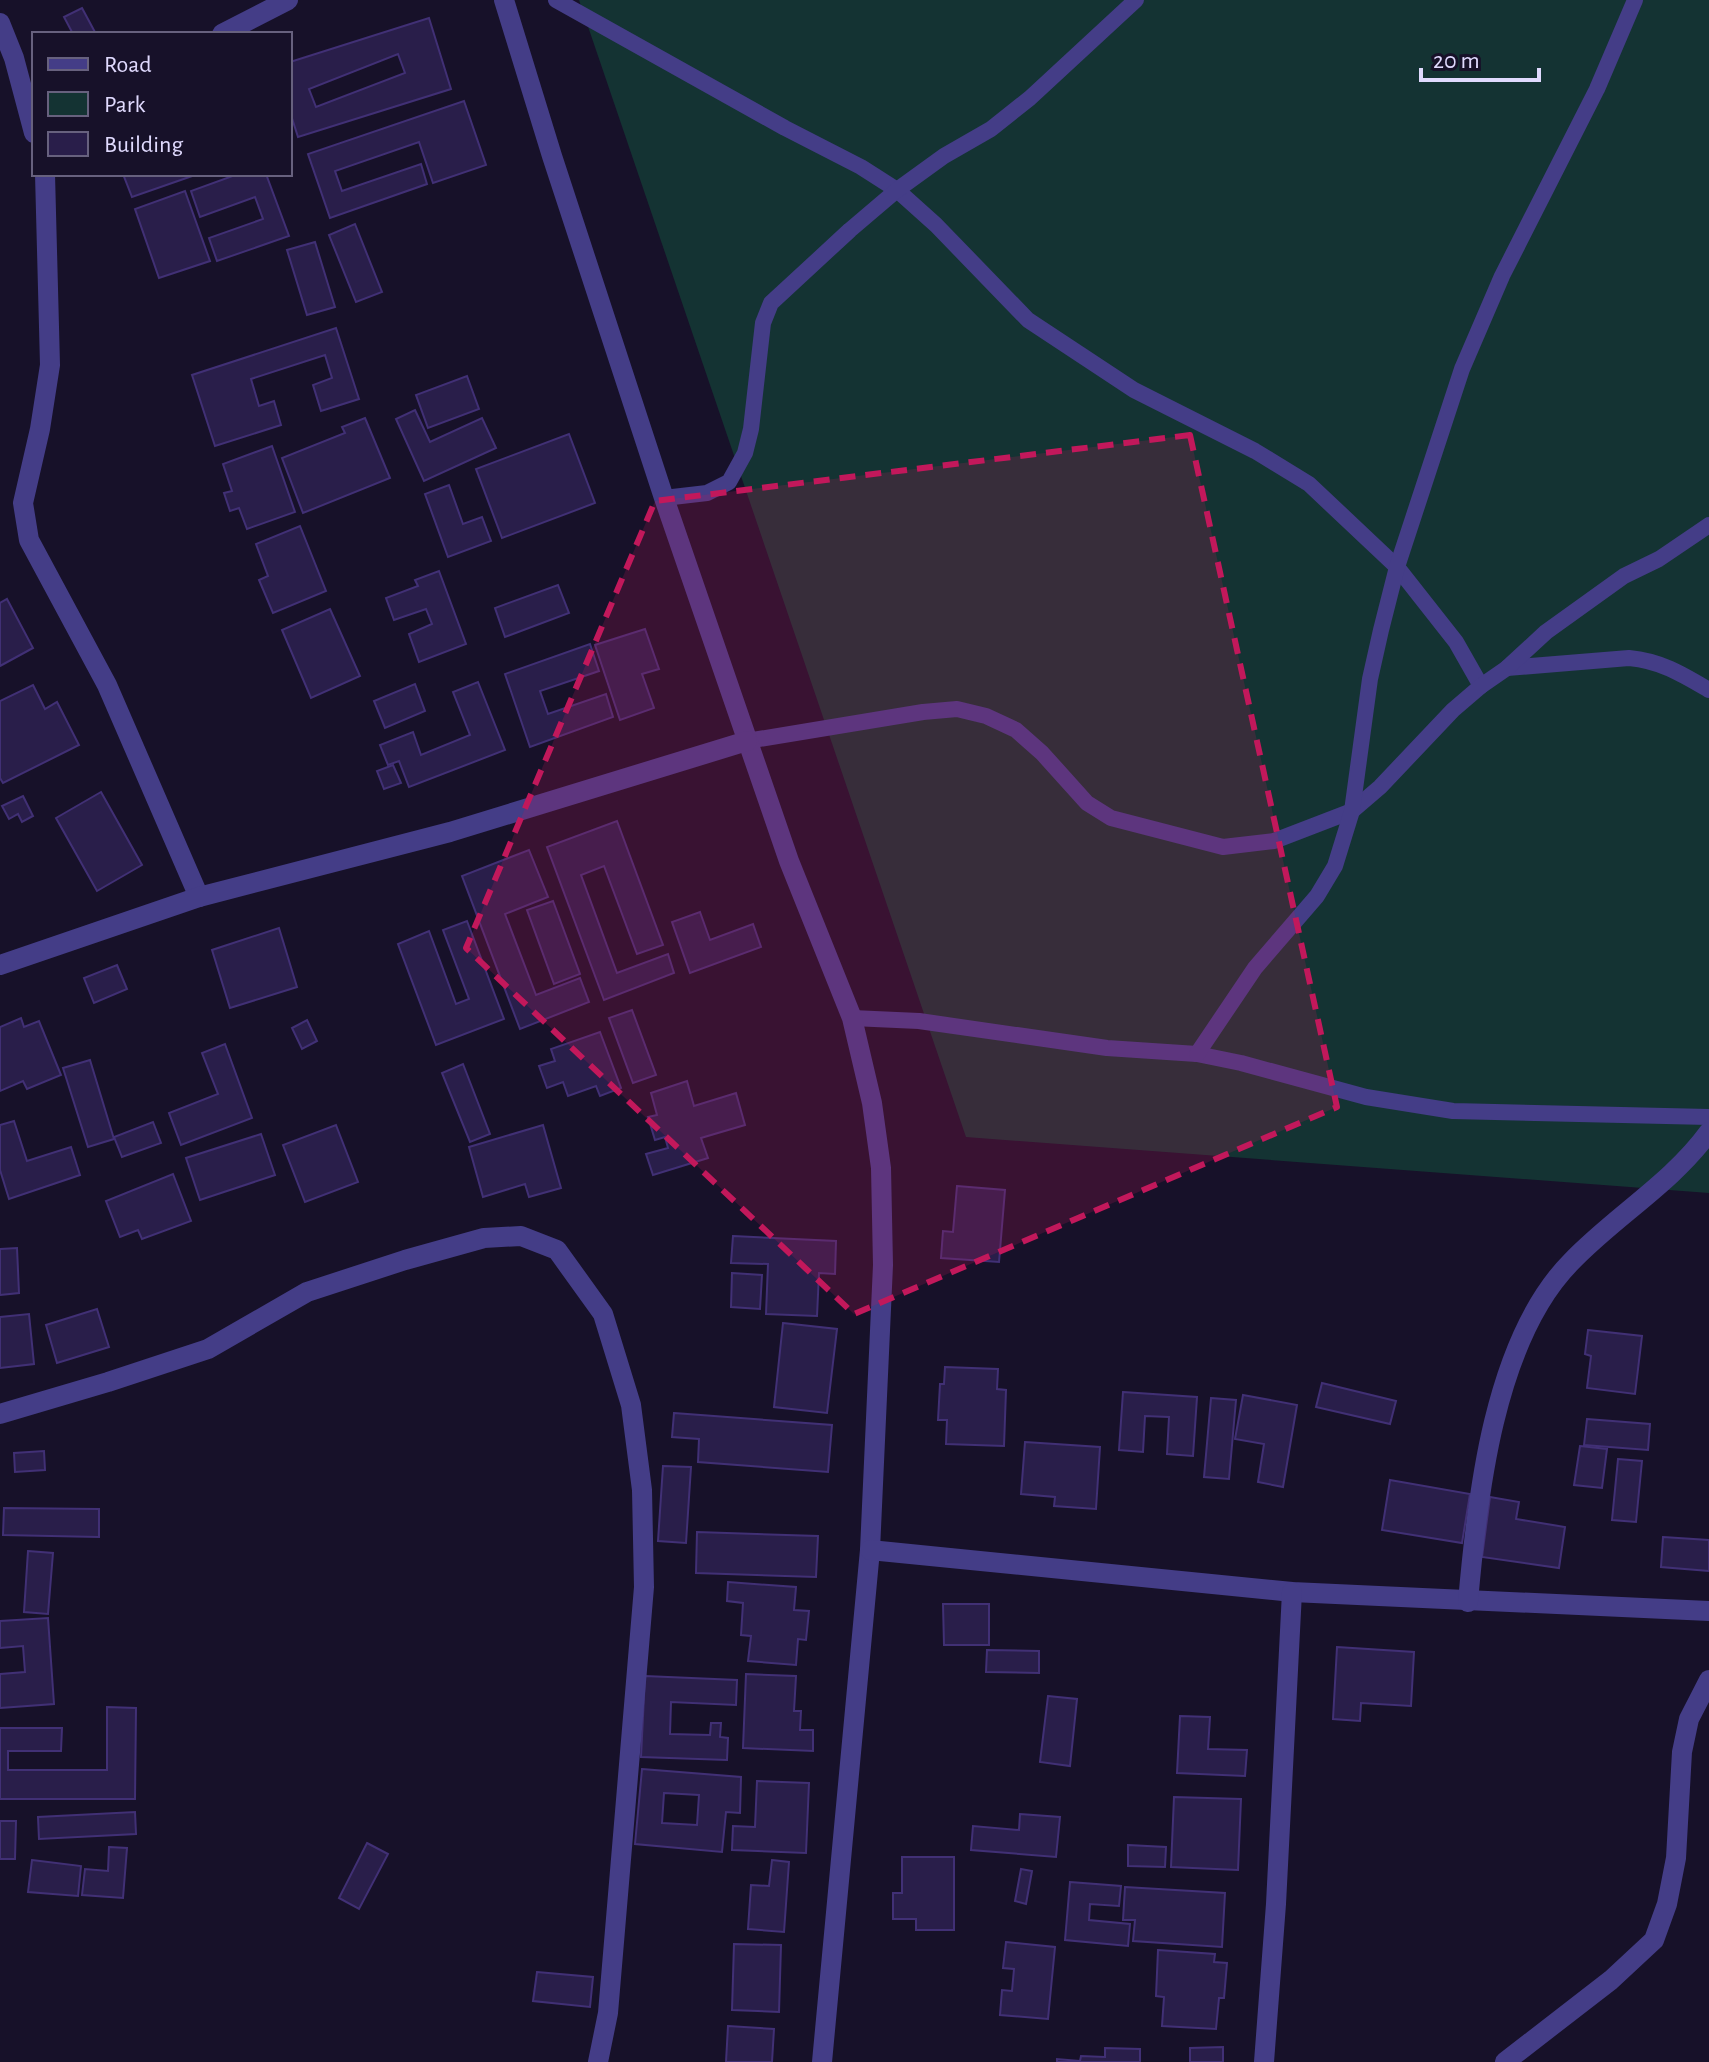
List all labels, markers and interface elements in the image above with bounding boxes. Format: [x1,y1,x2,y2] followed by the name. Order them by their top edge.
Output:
[32,32,292,176] legend
[1421,32,1539,82] scale bar
[1433,49,1480,73] text: 20 m
[104,53,152,77] text: Road
[104,93,145,117] text: Park
[104,133,183,157] text: Building

